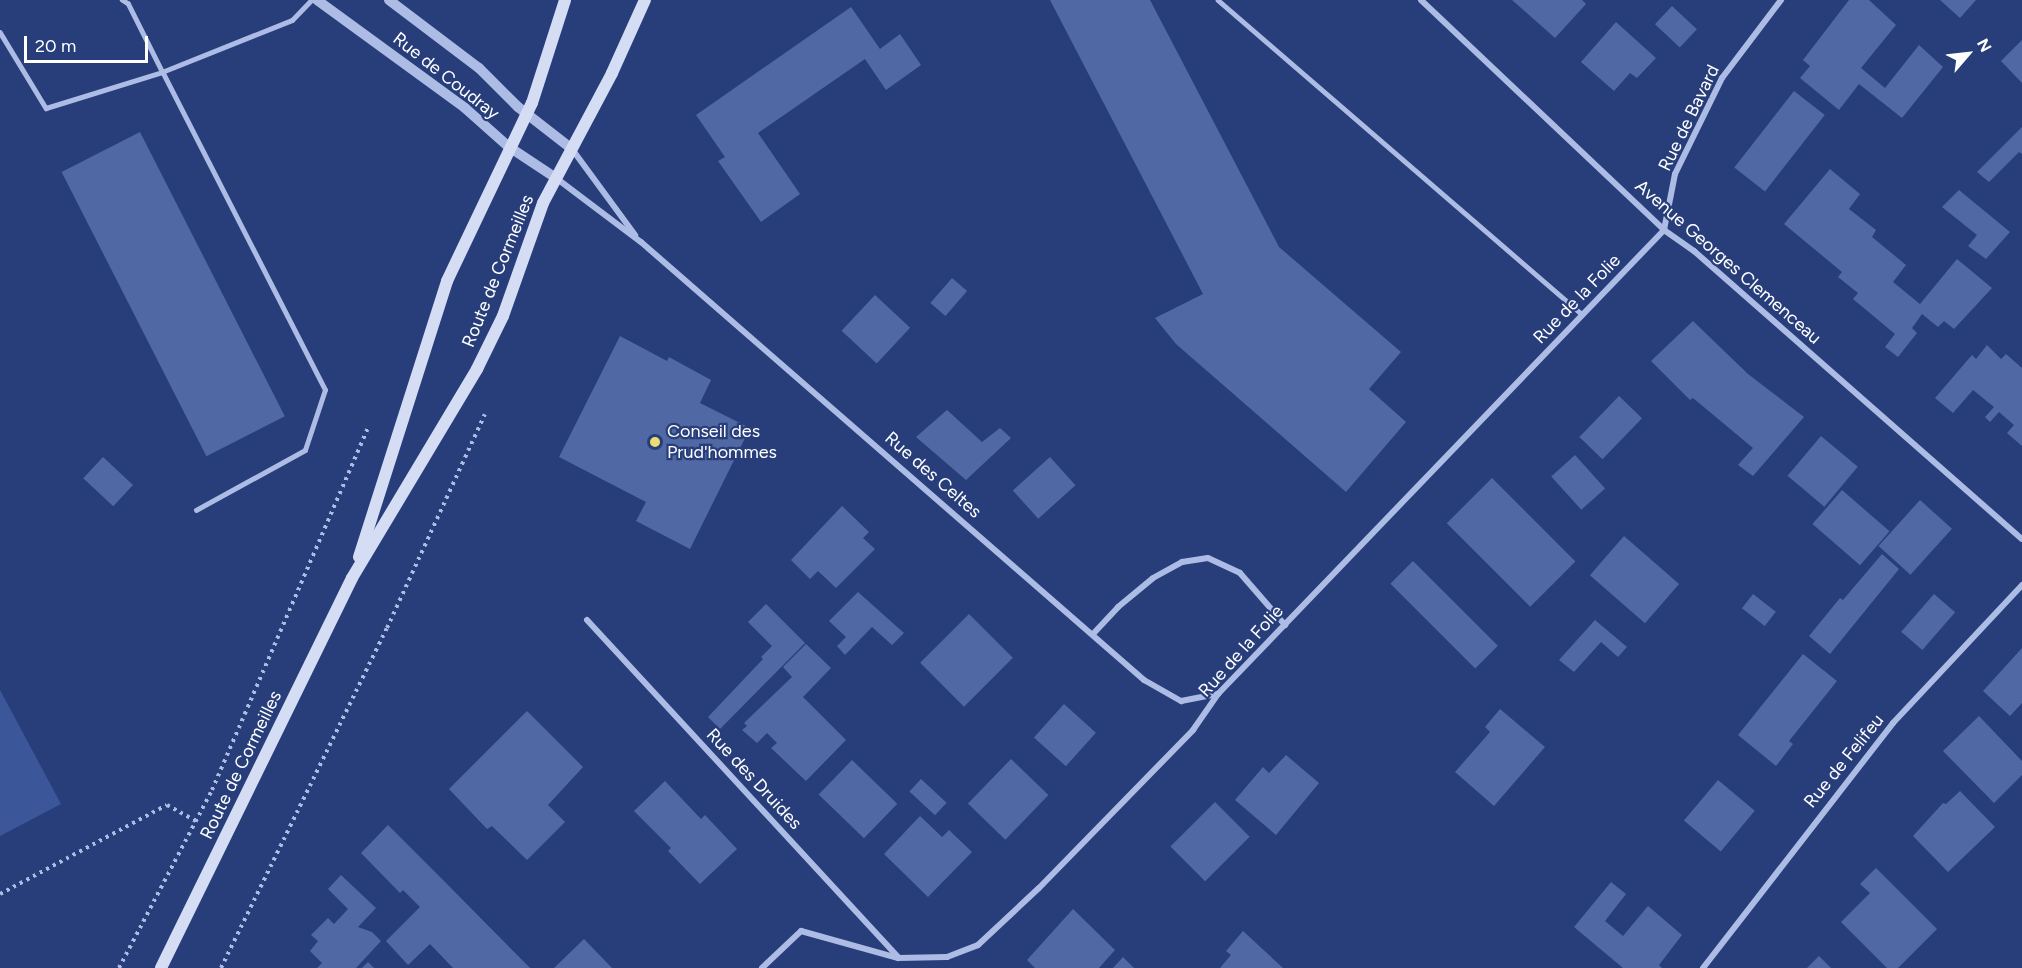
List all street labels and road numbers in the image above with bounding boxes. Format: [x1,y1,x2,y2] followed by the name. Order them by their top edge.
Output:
[389,28,503,124] street label: Rue de Coudray
[1654,61,1724,175] street label: Rue de Bavard
[1631,175,1825,349] street label: Avenue Georges Clemenceau
[458,192,538,350] street label: Route de Cormeilles
[1529,250,1625,348] street label: Rue de la Folie
[880,427,986,523] street label: Rue des Celtes
[1194,601,1288,701] street label: Rue de la Folie
[196,687,286,843] street label: Route de Cormeilles
[1800,710,1888,812] street label: Rue de Felifeu
[702,724,806,834] street label: Rue des Druides

